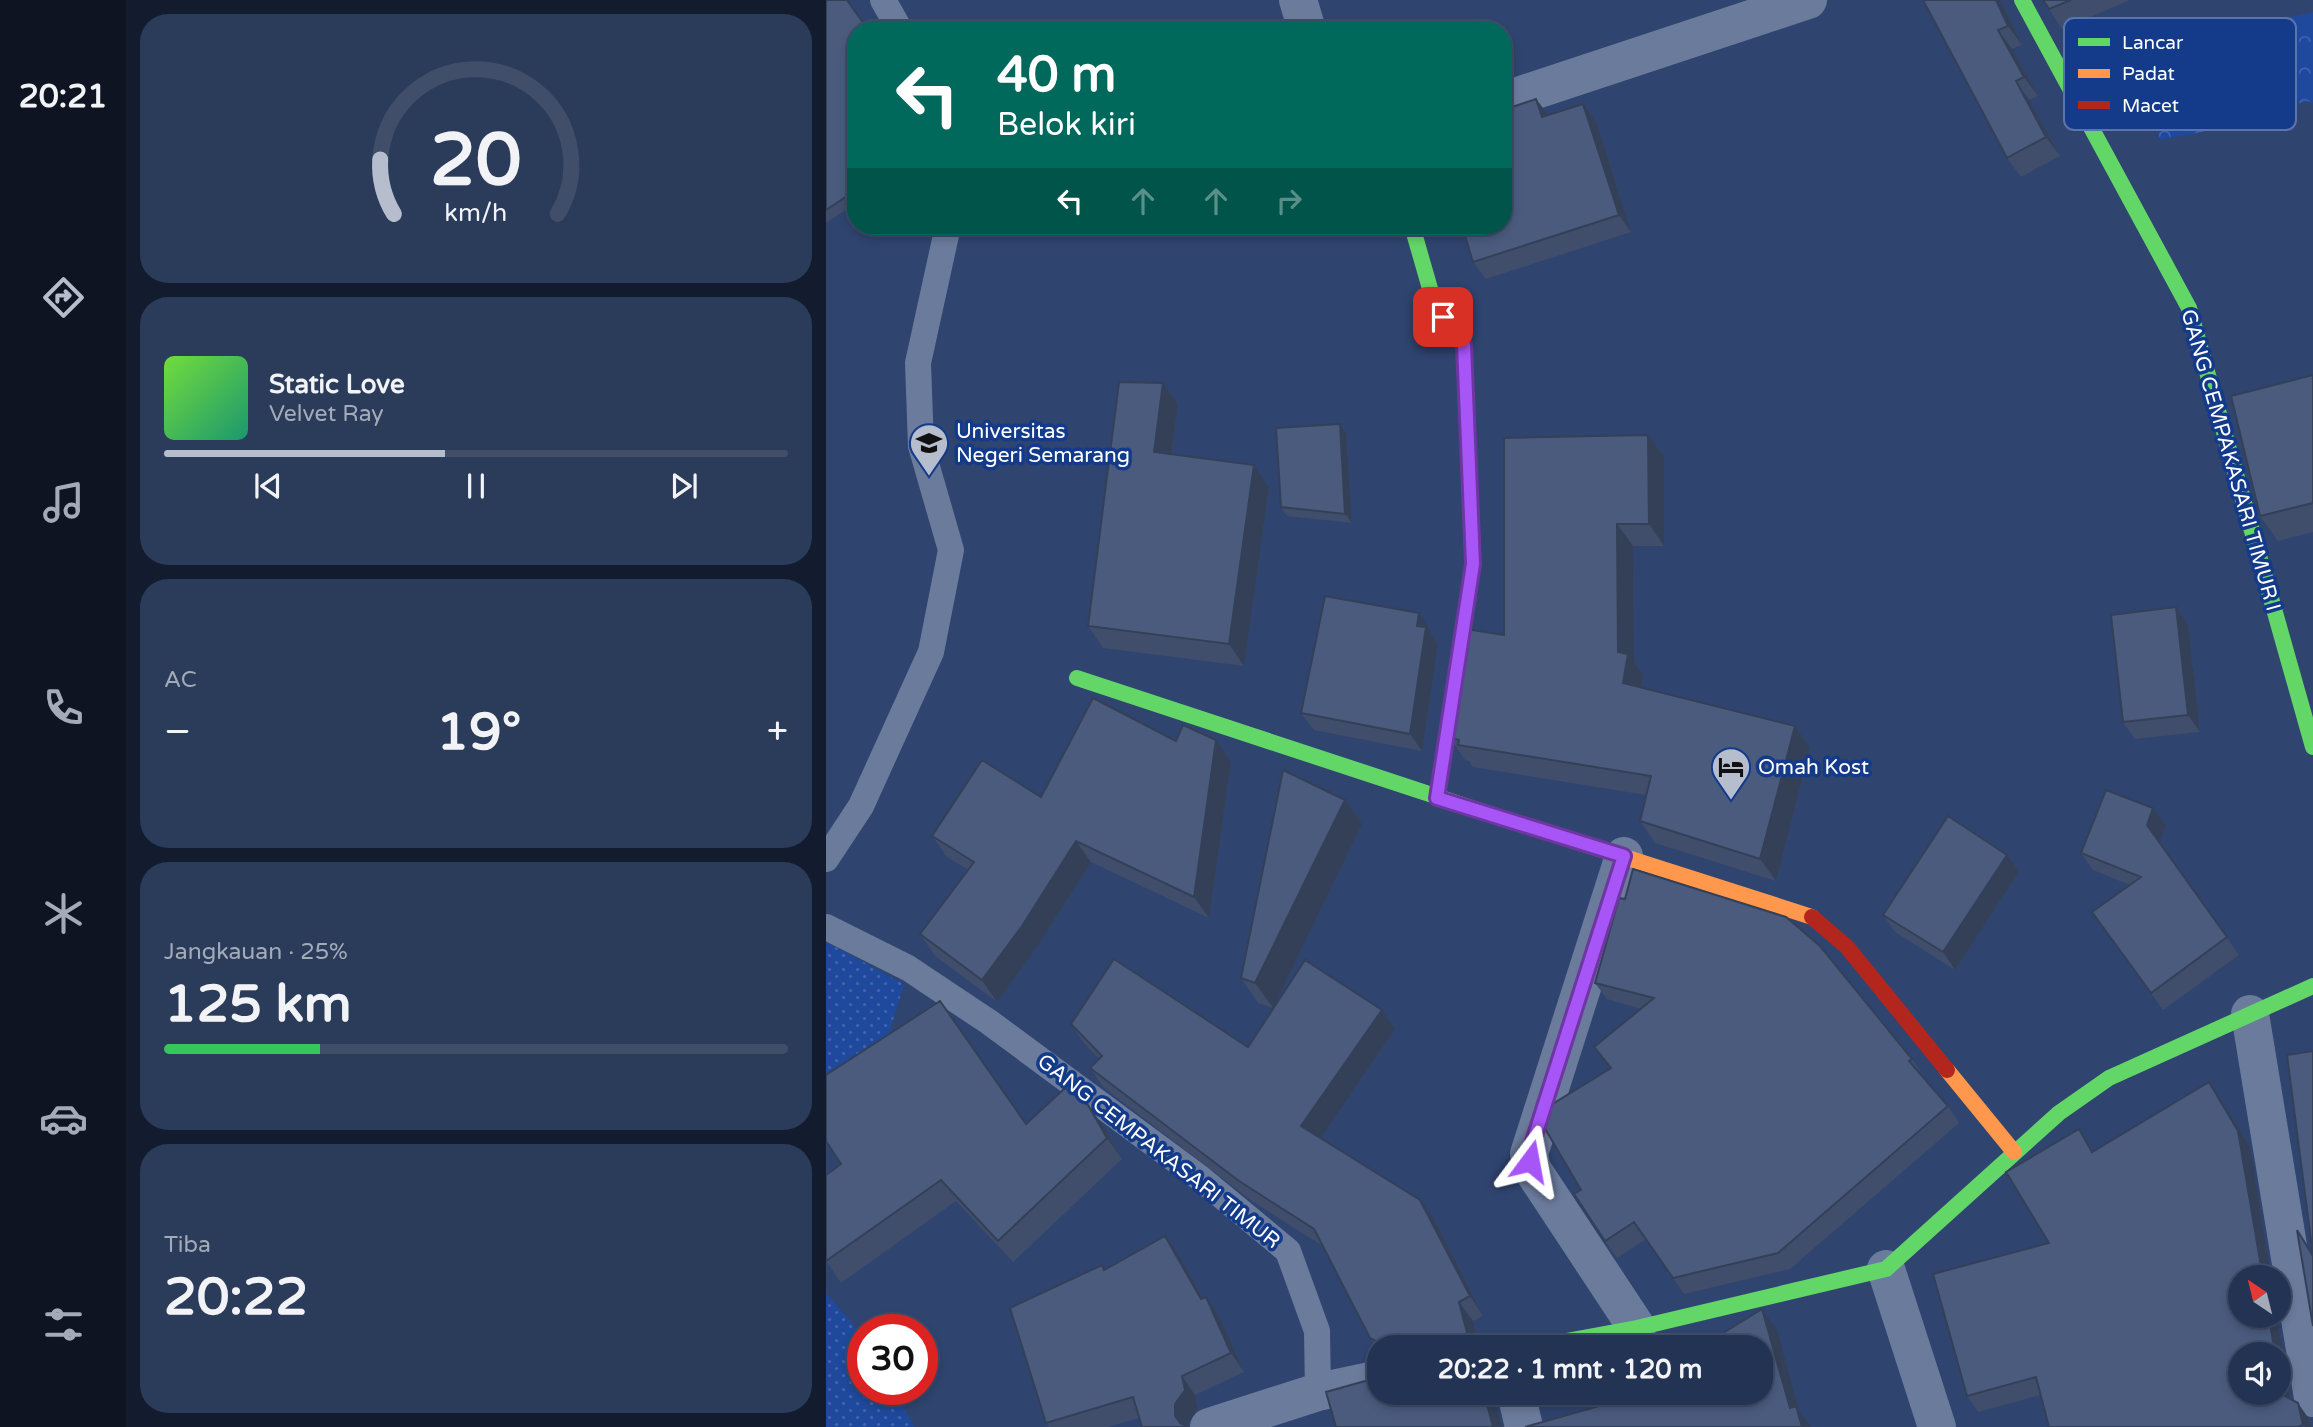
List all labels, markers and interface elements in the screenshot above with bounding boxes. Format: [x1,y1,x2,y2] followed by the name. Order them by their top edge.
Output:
[2064,18,2296,130] legend
[2122,32,2184,54] text: Lancar
[997,46,1116,105] text: 40 m
[882,49,973,140] icon: left
[2122,63,2175,85] text: Padat
[19,78,107,116] text: 20:21
[2122,95,2179,117] text: Macet
[997,106,1136,144] text: Belok kiri
[430,118,522,206] text: 20
[1051,182,1089,220] icon: left
[1124,182,1162,220] icon: ahead
[1197,182,1235,220] icon: ahead
[1270,182,1308,220] icon: right
[445,198,507,228] text: km/h
[39,273,88,322] icon: directions
[1413,287,1473,347] pin
[1424,298,1462,336] icon: arrive
[2175,306,2286,614] street label: GANG CEMPAKASARI TIMUR I
[269,369,405,400] text: Static Love
[269,400,384,428] text: Velvet Ray
[956,419,1130,468] place label: Universitas Negeri Semarang
[908,422,950,477] school or university icon: Universitas Negeri Semarang
[249,467,287,505] icon: previous
[457,467,495,505] icon: pause
[665,467,703,505] icon: next
[39,478,88,527] icon: music
[164,666,197,694] text: AC
[39,683,88,732] icon: phone
[436,701,521,764] text: 19°
[164,709,191,755] text: −
[767,709,788,755] text: +
[1710,746,1752,801] hotel icon: Omah Kost
[1758,755,1869,780] place label: Omah Kost
[39,889,88,938] icon: climate
[164,938,348,966] text: Jangkauan · 25%
[164,973,352,1036] text: 125 km
[1032,1049,1285,1254] street label: GANG CEMPAKASARI TIMUR
[39,1094,88,1143] icon: car
[1493,1124,1567,1198] position arrow
[164,1231,211,1259] text: Tiba
[2228,1265,2291,1328] north arrow
[2228,1265,2291,1405] map controls
[164,1266,308,1329] text: 20:22
[39,1300,88,1349] icon: filters
[847,1314,938,1405] speed limit sign: 30
[2228,1342,2291,1405] button: sound
[1438,1354,1702,1385] text: 20:22 · 1 mnt · 120 m

